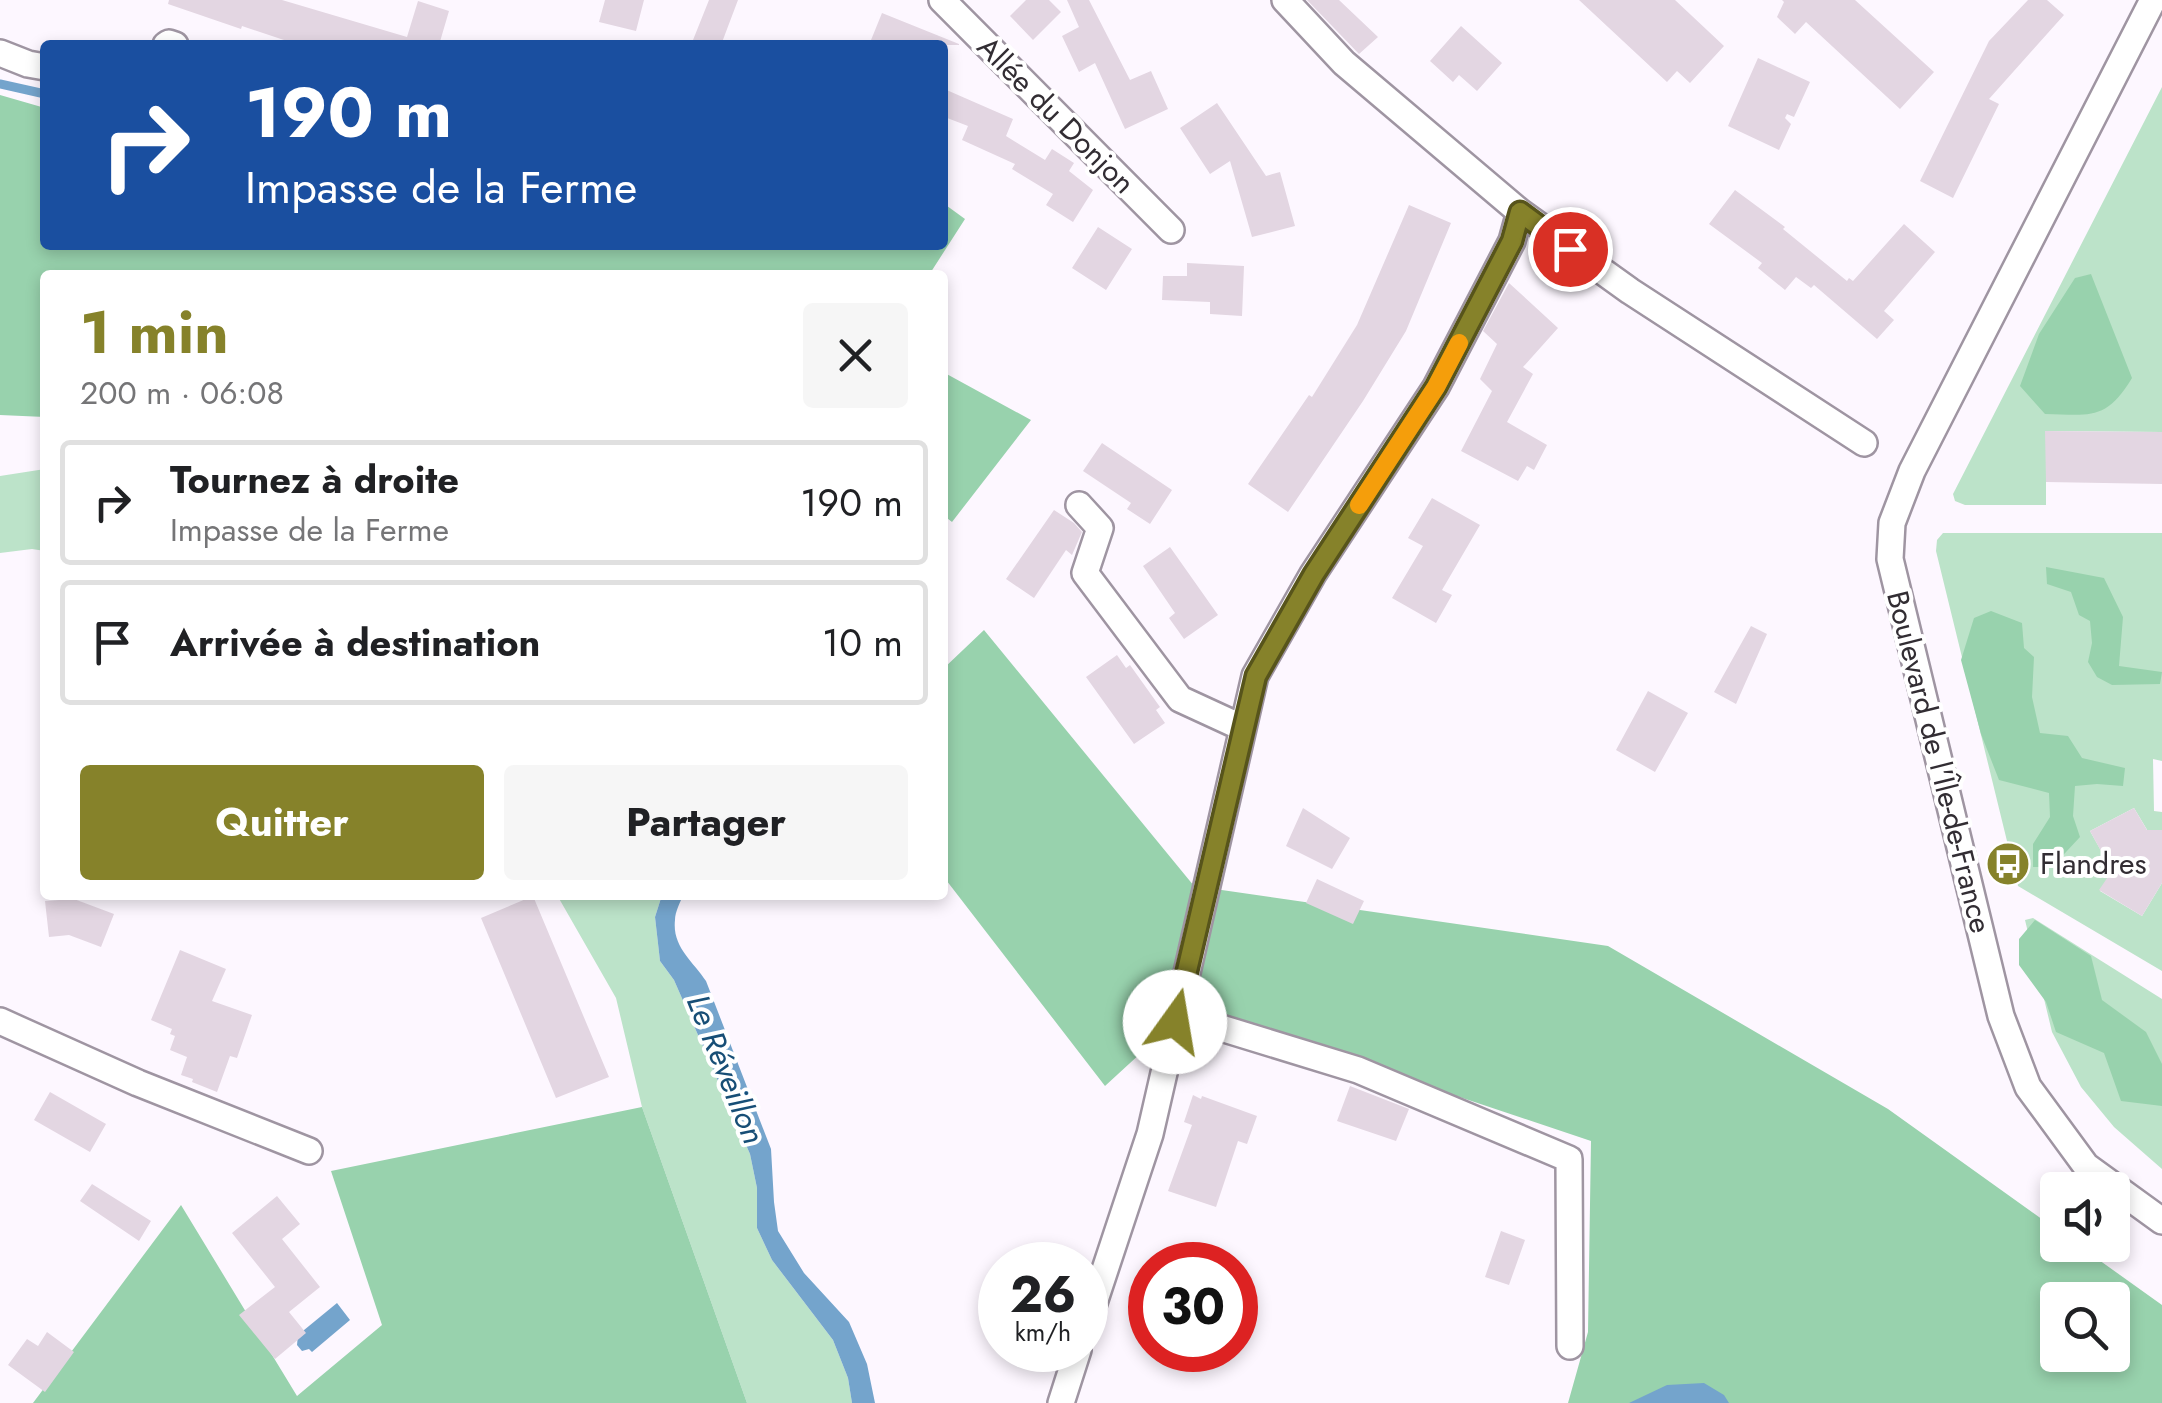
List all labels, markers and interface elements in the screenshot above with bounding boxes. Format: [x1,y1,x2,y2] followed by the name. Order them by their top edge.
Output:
[968,26,1145,203] street label: Allée du Donjon
[245,62,452,163] text: 190 m
[80,80,210,210] icon: right
[245,155,637,220] text: Impasse de la Ferme
[1528,207,1613,292] pin
[1543,222,1598,277] icon: arrive
[80,289,229,376] text: 1 min
[803,303,908,408] button: close
[80,370,284,416] text: 200 m · 06:08
[170,452,459,507] text: Tournez à droite
[85,475,140,530] icon: right
[800,475,903,530] text: 190 m
[170,507,449,553] text: Impasse de la Ferme
[1876,586,2003,938] street label: Boulevard de l'Île-de-France
[85,615,140,670] icon: arrive
[170,615,540,670] text: Arrivée à destination
[822,615,903,670] text: 10 m
[80,765,484,880] button: Quitter
[504,765,908,880] button: Partager
[1985,841,2031,887] bus stop icon: Flandres
[2040,842,2147,885] place label: Flandres
[1123,970,1227,1074] position arrow
[675,987,777,1151] water label: Le Réveillon
[2040,1172,2130,1372] map controls
[2040,1172,2130,1262] button: sound
[1128,1242,1258,1372] speed limit sign: 30
[1010,1258,1076,1331] text: 26
[2040,1282,2130,1372] button: search
[1015,1314,1071,1350] text: km/h

